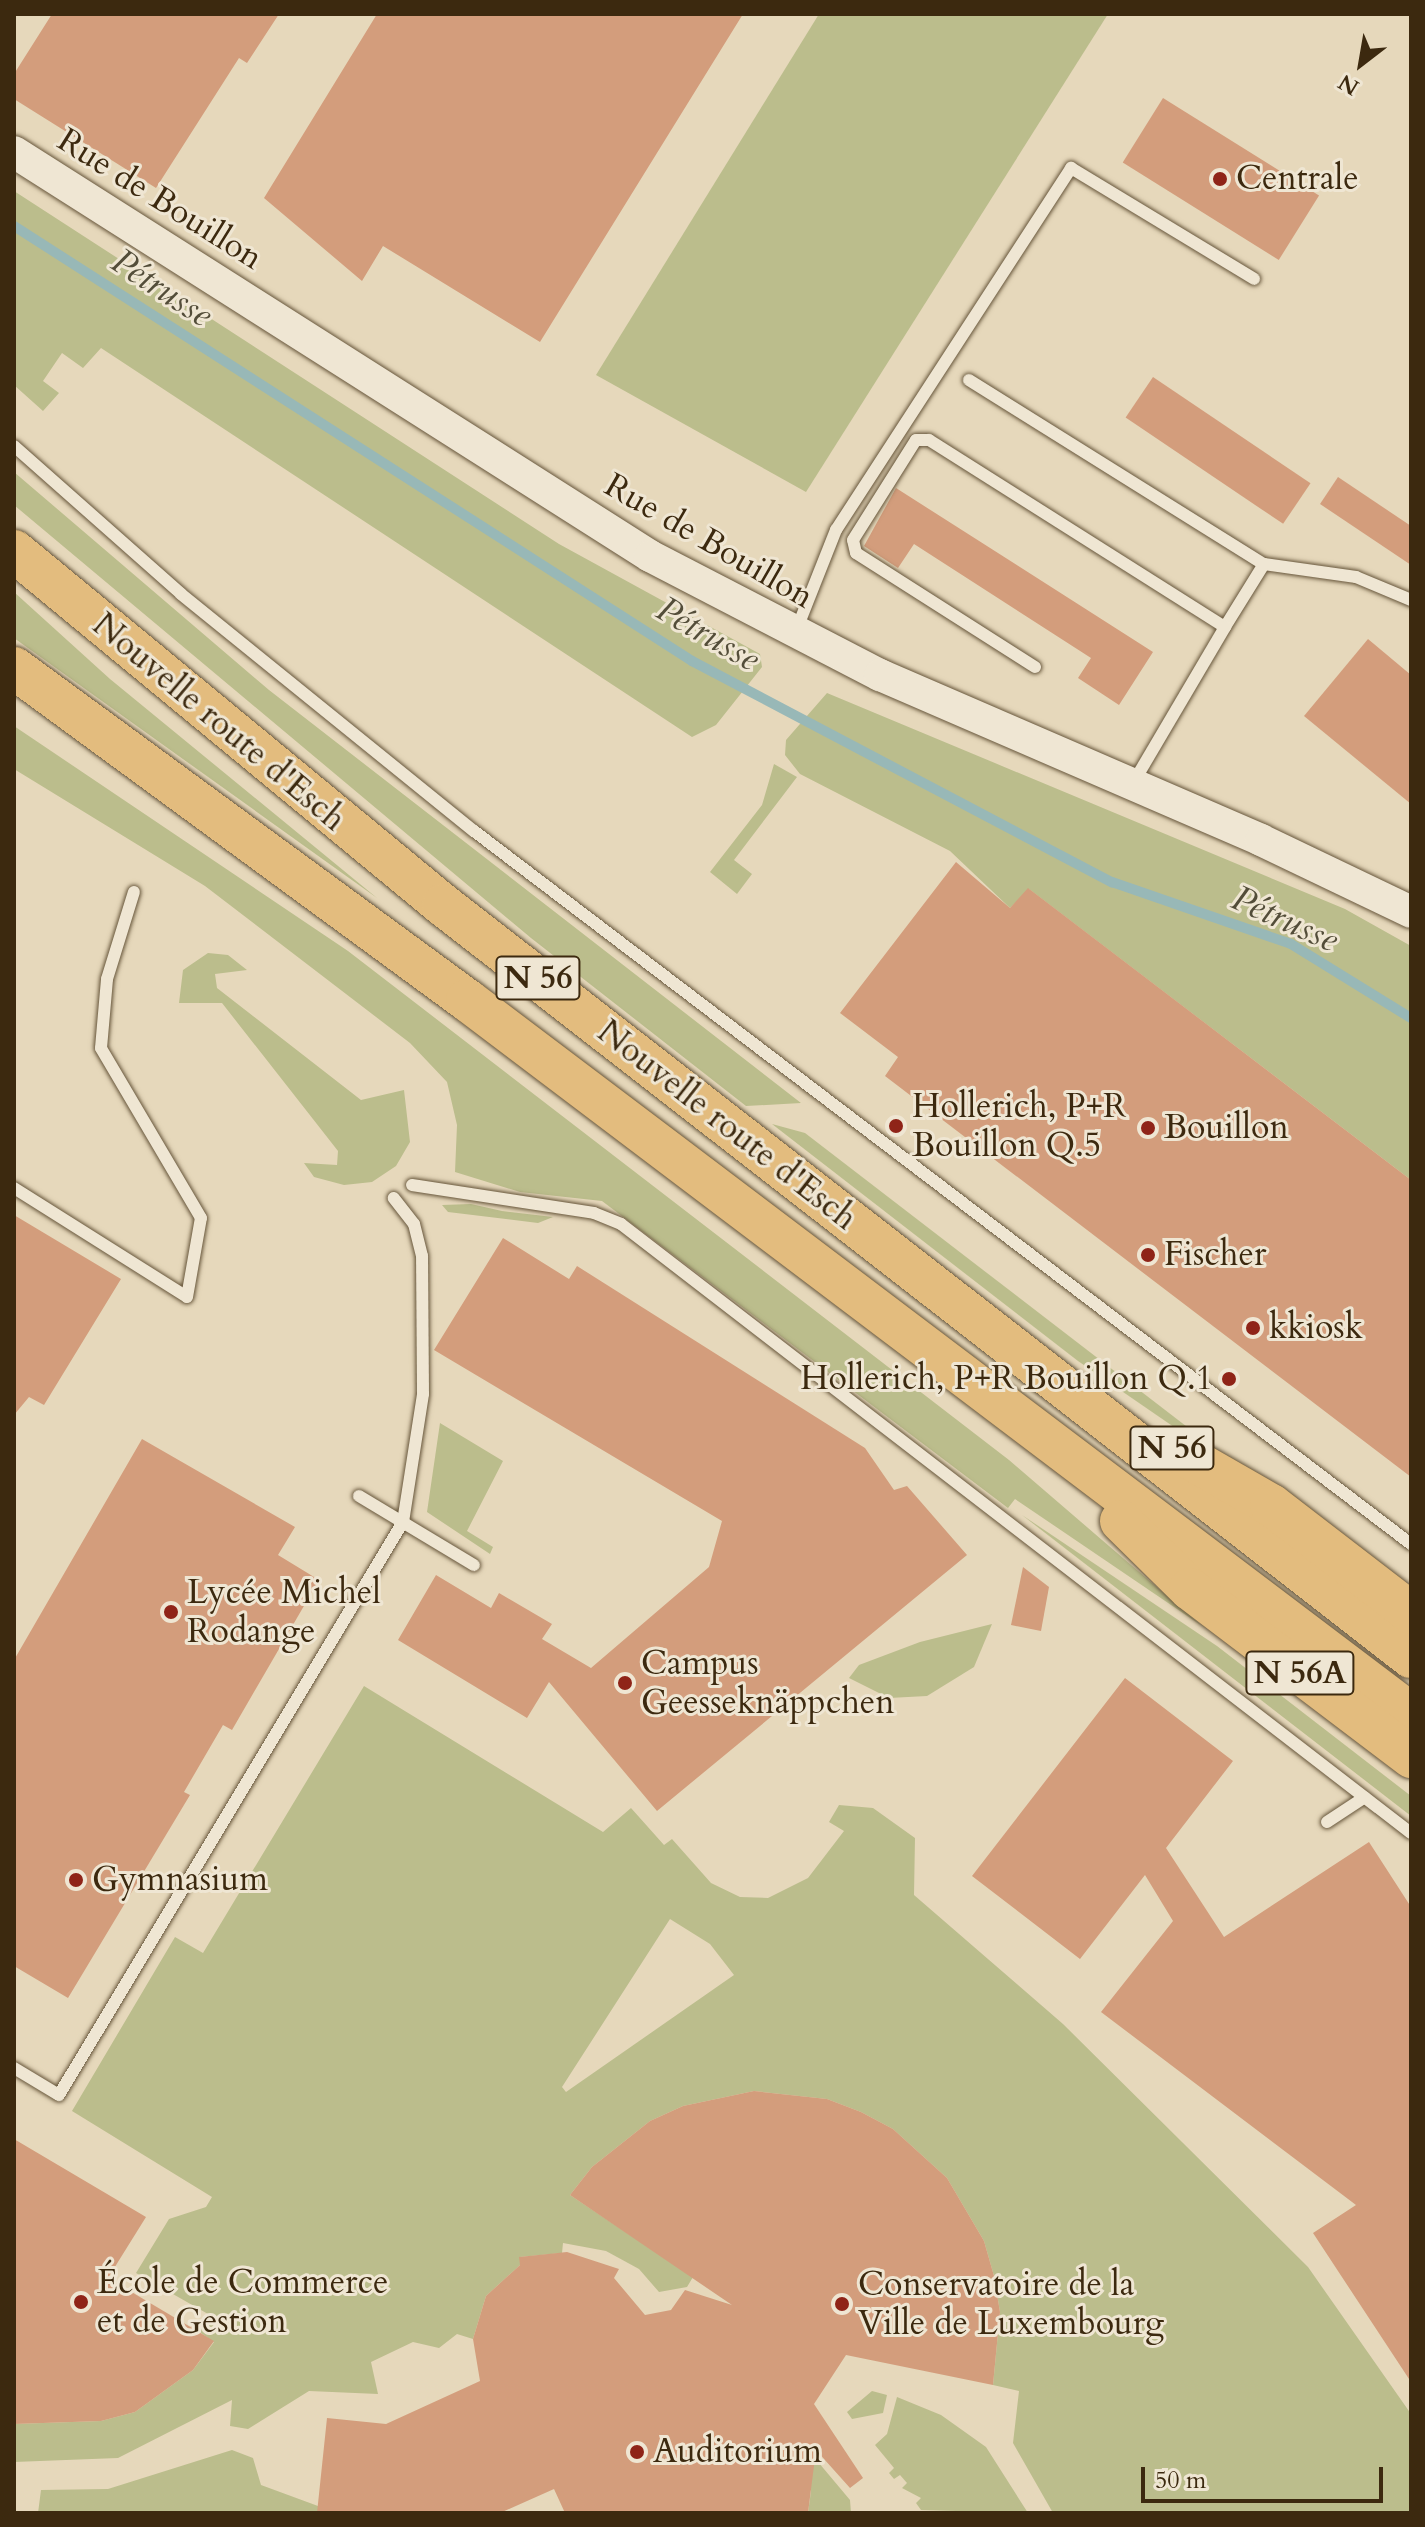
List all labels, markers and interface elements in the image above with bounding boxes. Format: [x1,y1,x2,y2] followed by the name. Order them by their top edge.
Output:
[1321,24,1401,104] north arrow
[1333,67,1365,102] text: N
[50,120,270,278] street label: Rue de Bouillon
[1236,159,1359,199] place label: Centrale
[1211,170,1229,188] marker: Centrale
[103,239,221,337] water label: Pétrusse
[597,465,821,617] street label: Rue de Bouillon
[649,587,767,681] water label: Pétrusse
[84,604,354,840] street label: Nouvelle route d'Esch
[1225,877,1345,961] water label: Pétrusse
[494,950,582,1006] road number: N 56
[589,1011,865,1239] street label: Nouvelle route d'Esch
[912,1086,1127,1166] place label: Hollerich, P+R Bouillon Q.5
[1164,1108,1289,1148] place label: Bouillon
[887,1117,905,1135] marker: Hollerich, P+R Bouillon Q.5
[1139,1119,1157,1137] marker: Bouillon
[1164,1235,1266,1275] place label: Fischer
[1139,1246,1157,1264] marker: Fischer
[1269,1308,1363,1348] place label: kkiosk
[1244,1319,1262,1337] marker: kkiosk
[800,1359,1213,1399] place label: Hollerich, P+R Bouillon Q.1
[1220,1370,1238,1388] marker: Hollerich, P+R Bouillon Q.1
[1128,1420,1216,1476] road number: N 56
[187,1572,381,1652] place label: Lycée Michel Rodange
[162,1603,180,1621] marker: Lycée Michel Rodange
[641,1643,895,1722] place label: Campus Geesseknäppchen
[1244,1645,1356,1701] road number: N 56A
[616,1674,634,1692] marker: Campus Geesseknäppchen
[92,1860,268,1900] place label: Gymnasium
[67,1871,85,1889] marker: Gymnasium
[97,2262,388,2342] place label: École de Commerce et de Gestion
[858,2264,1164,2344] place label: Conservatoire de la Ville de Luxembourg
[72,2293,90,2311] marker: École de Commerce et de Gestion
[833,2295,851,2313] marker: Conservatoire de la Ville de Luxembourg
[653,2432,822,2472] place label: Auditorium
[628,2443,646,2461] marker: Auditorium
[1145,2451,1387,2501] scale bar
[1155,2464,1206,2497] text: 50 m

